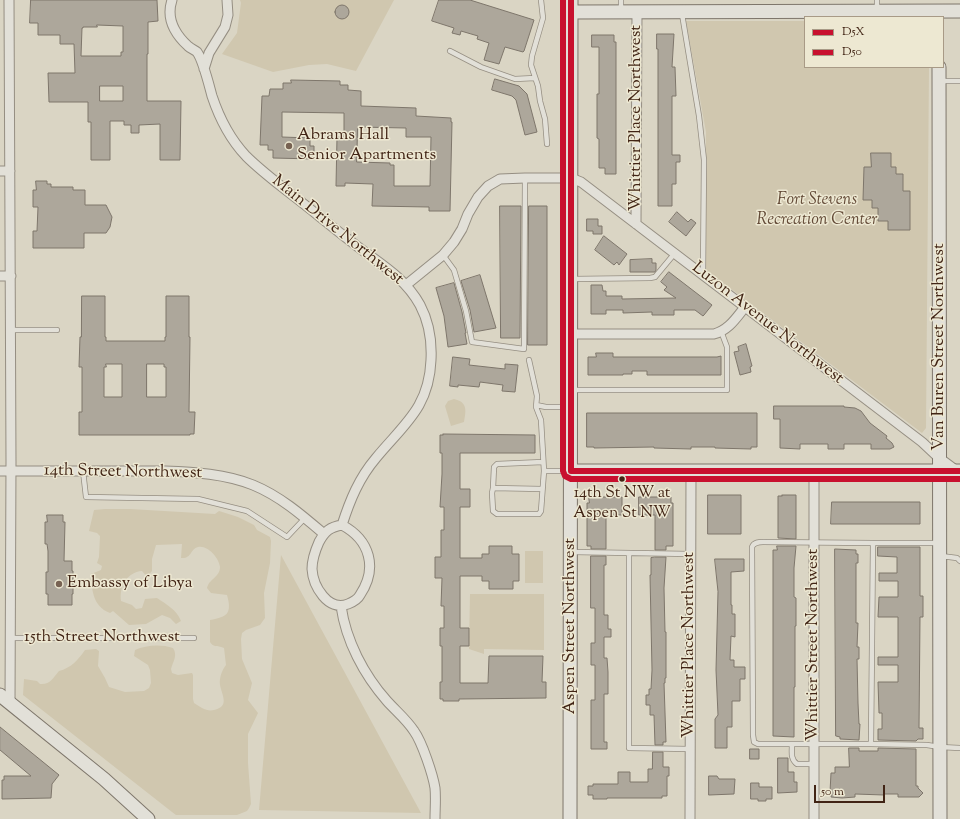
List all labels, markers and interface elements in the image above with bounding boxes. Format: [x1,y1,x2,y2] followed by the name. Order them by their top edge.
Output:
[804,16,944,68] legend
[842,23,865,41] text: D5X
[627,25,647,211] street label: Whittier Place Northwest
[842,43,862,61] text: D50
[297,126,436,166] place label: Abrams Hall Senior Apartments
[284,141,294,151] marker: Abrams Hall Senior Apartments
[267,172,407,290] street label: Main Drive Northwest
[756,191,878,231] park label: Fort Stevens Recreation Center
[930,243,950,451] street label: Van Buren Street Northwest
[687,258,847,390] street label: Luzon Avenue Northwest
[44,461,202,485] street label: 14th Street Northwest
[617,474,627,484] marker: 14th St NW at Aspen St NW
[573,484,671,522] place label: 14th St NW at Aspen St NW
[561,538,581,714] street label: Aspen Street Northwest
[804,549,824,741] street label: Whittier Street Northwest
[680,552,700,738] street label: Whittier Place Northwest
[67,574,193,594] place label: Embassy of Libya
[54,579,64,589] marker: Embassy of Libya
[24,628,180,648] street label: 15th Street Northwest
[816,777,887,803] scale bar
[821,783,844,801] text: 50 m

